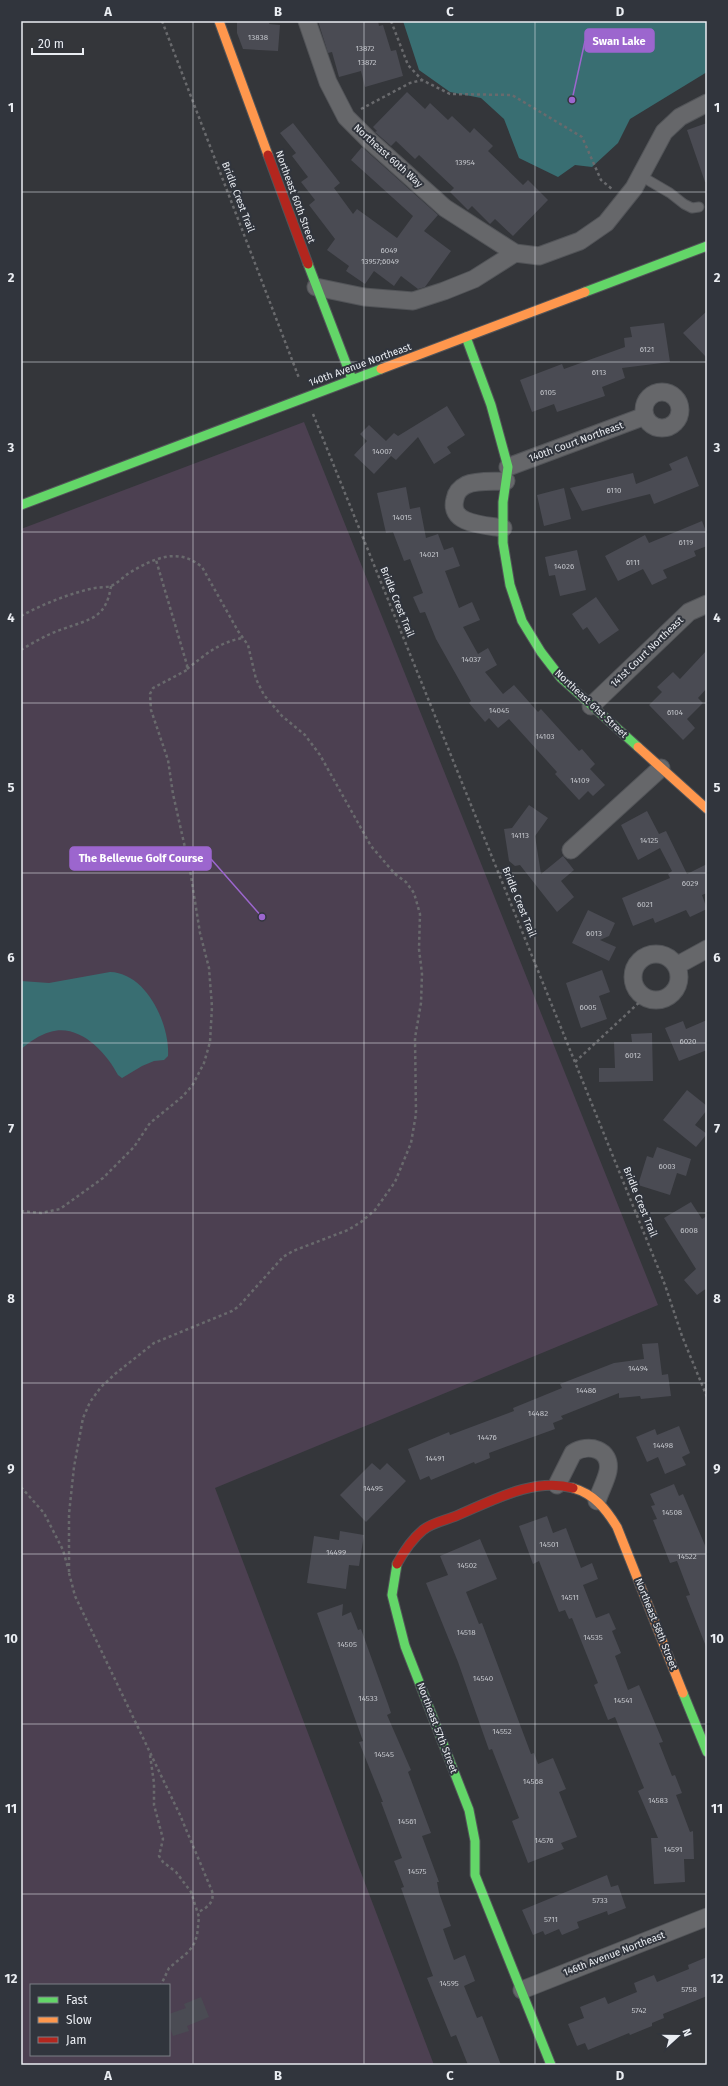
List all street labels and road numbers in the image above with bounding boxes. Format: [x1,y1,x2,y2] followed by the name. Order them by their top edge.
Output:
[351,122,425,190] street label: Northeast 60th Way
[273,149,317,245] street label: Northeast 60th Street
[219,160,257,234] street label: Bridle Crest Trail
[307,341,413,389] street label: 140th Avenue Northeast
[527,419,625,465] street label: 140th Court Northeast
[377,565,417,639] street label: Bridle Crest Trail
[608,614,686,690] street label: 141st Court Northeast
[552,667,630,741] street label: Northeast 61st Street
[499,865,539,939] street label: Bridle Crest Trail
[620,1165,660,1239] street label: Bridle Crest Trail
[632,1577,680,1672] street label: Northeast 58th Street
[414,1681,460,1775] street label: Northeast 57th Street
[561,1929,667,1979] street label: 146th Avenue Northeast

